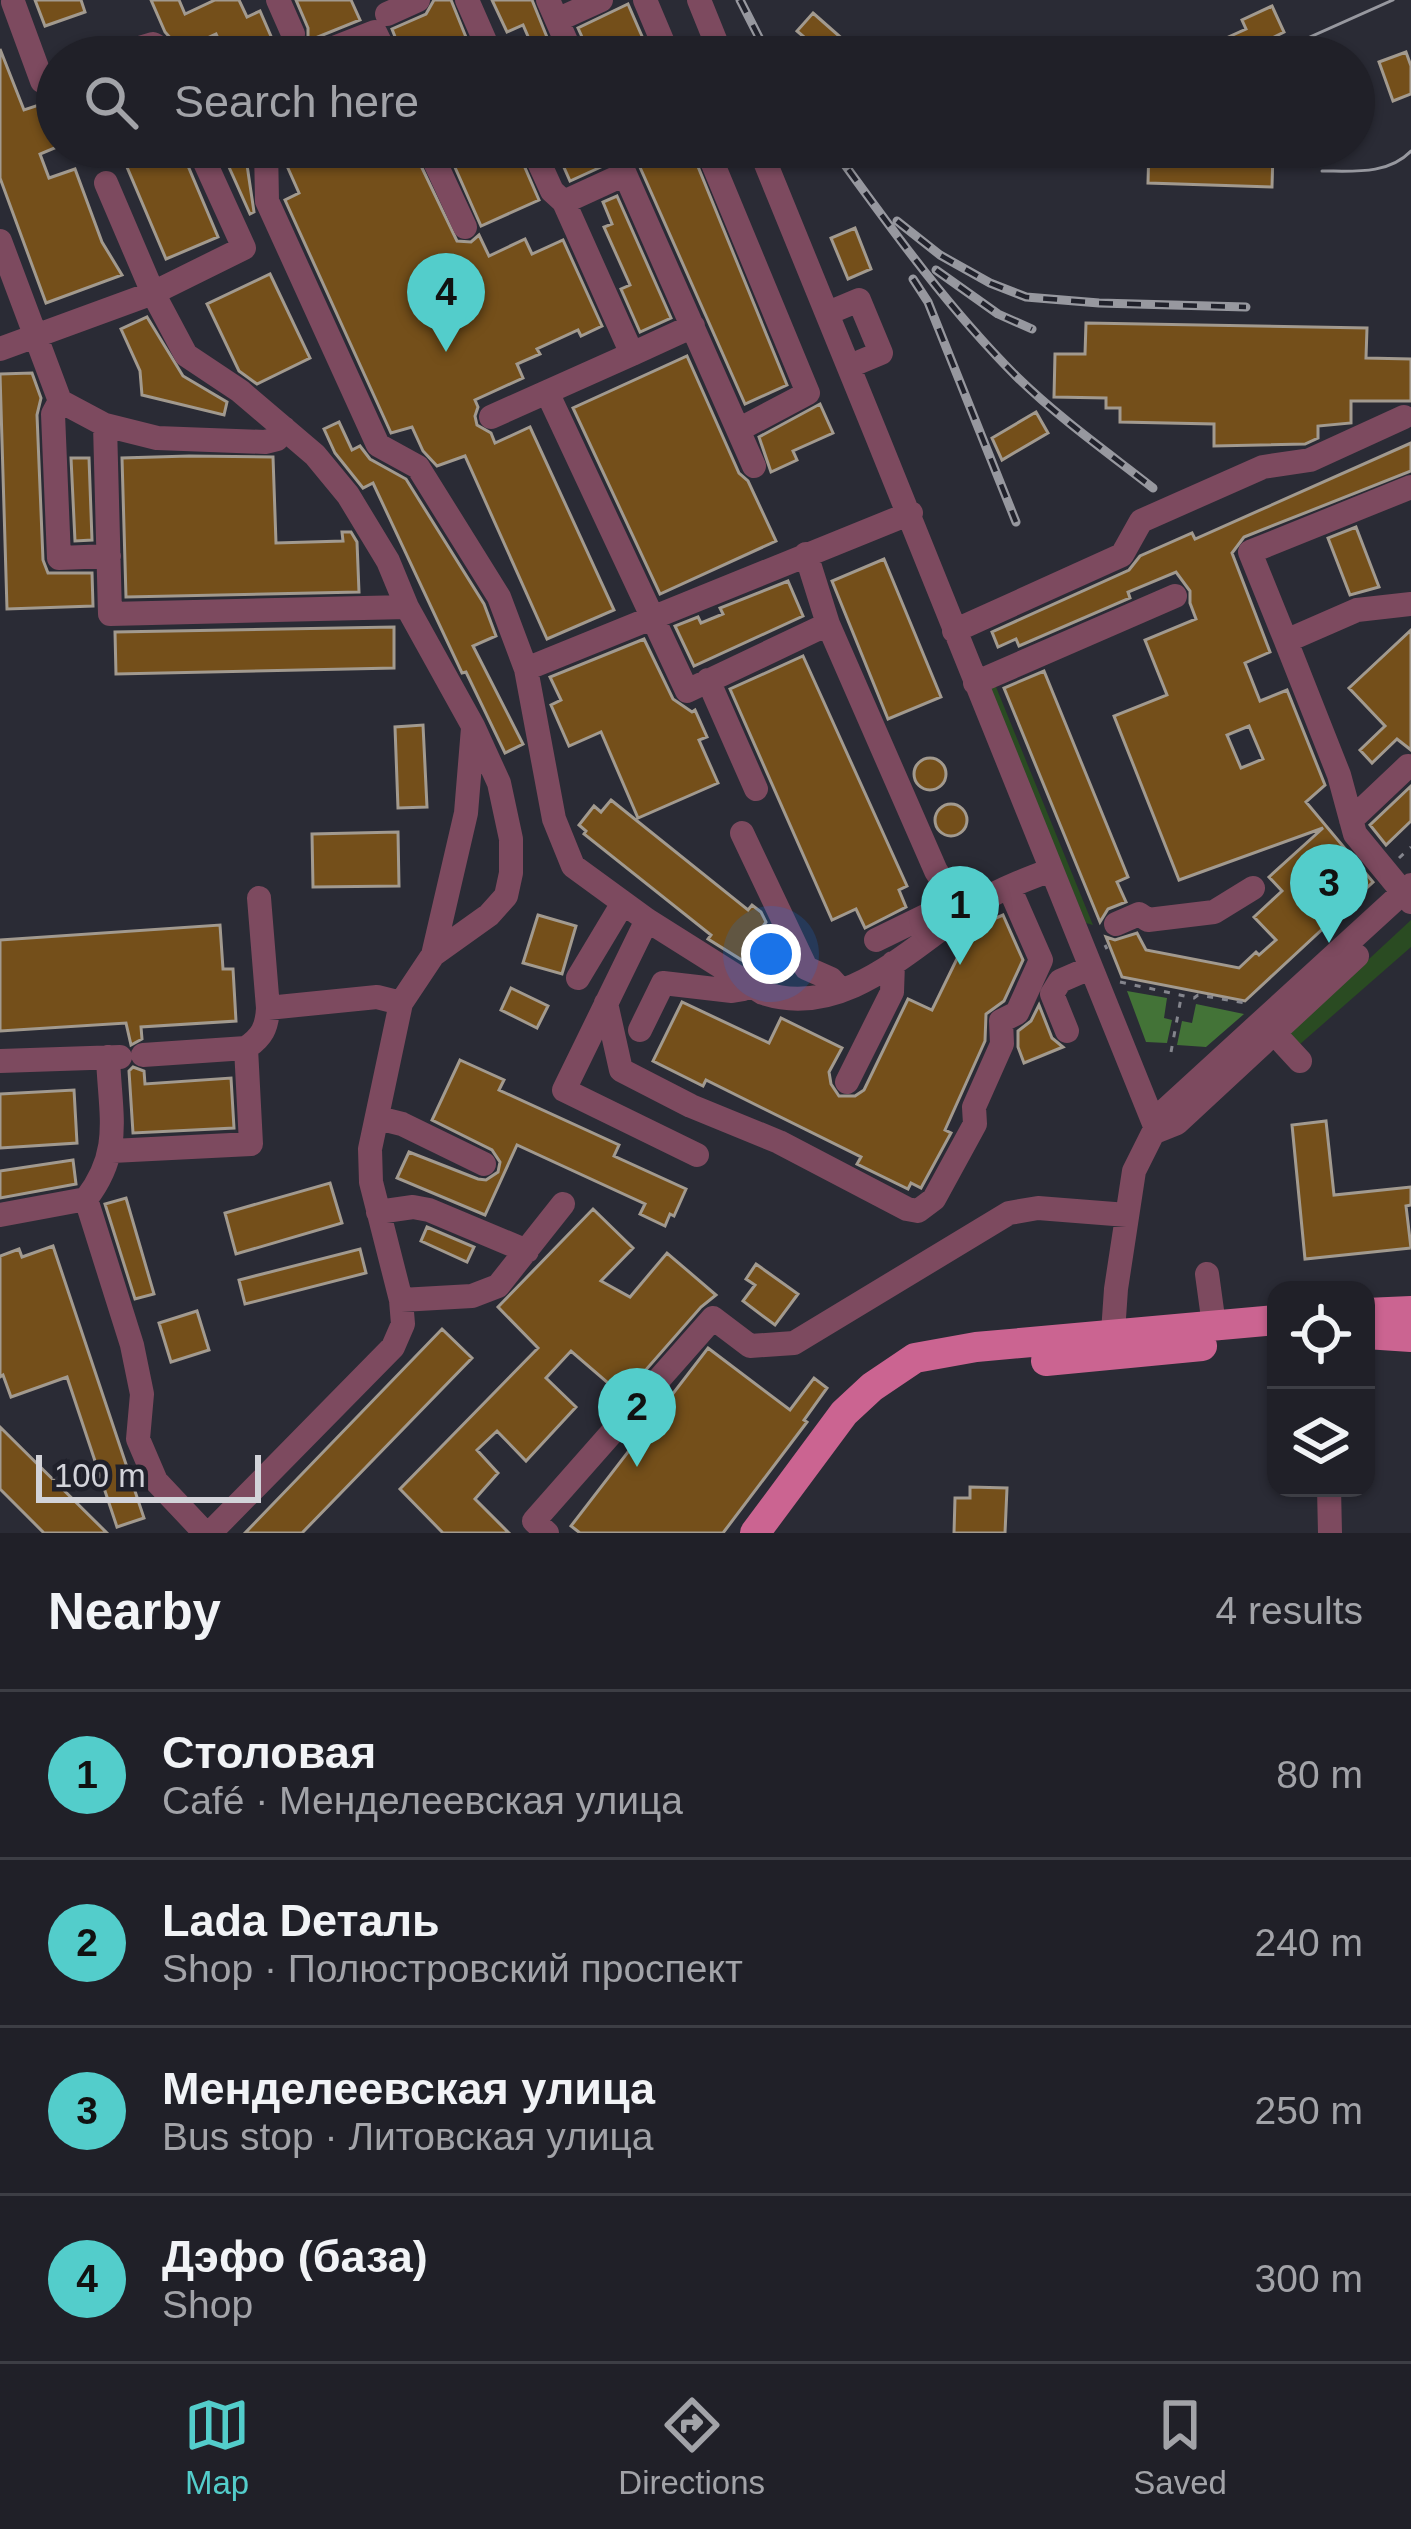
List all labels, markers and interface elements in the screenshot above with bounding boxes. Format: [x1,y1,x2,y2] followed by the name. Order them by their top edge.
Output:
[36,36,1375,168] search box
[78,69,144,135] icon: search
[174,76,419,127] text: Search here
[407,253,485,352] pin: 4
[1290,844,1368,943] pin: 3
[921,866,999,965] pin: 1
[741,924,801,984] your location
[1267,1281,1375,1497] map controls
[1267,1281,1375,1389] button: locate
[598,1368,676,1467] pin: 2
[1267,1389,1375,1497] button: layers
[36,1449,261,1502] scale bar
[54,1457,146,1494] text: 100 m
[48,1583,221,1640] text: Nearby
[1216,1589,1363,1632] text: 4 results
[162,1727,376,1778] text: Столовая
[76,1753,98,1796] text: 1
[1276,1753,1363,1796] text: 80 m
[162,1779,683,1822] text: Café · Менделеевская улица
[162,1895,440,1946] text: Lada Dеталь
[76,1921,98,1964] text: 2
[1255,1921,1363,1964] text: 240 m
[162,1947,743,1990] text: Shop · Полюстровский проспект
[162,2063,655,2114] text: Менделеевская улица
[76,2089,98,2132] text: 3
[1255,2089,1363,2132] text: 250 m
[162,2115,653,2158] text: Bus stop · Литовская улица
[162,2231,428,2282] text: Дэфо (база)
[76,2257,98,2300] text: 4
[1255,2257,1363,2300] text: 300 m
[162,2283,253,2326] text: Shop
[184,2392,250,2502] tab: Map
[618,2392,765,2502] tab: Directions
[1133,2392,1227,2502] tab: Saved

